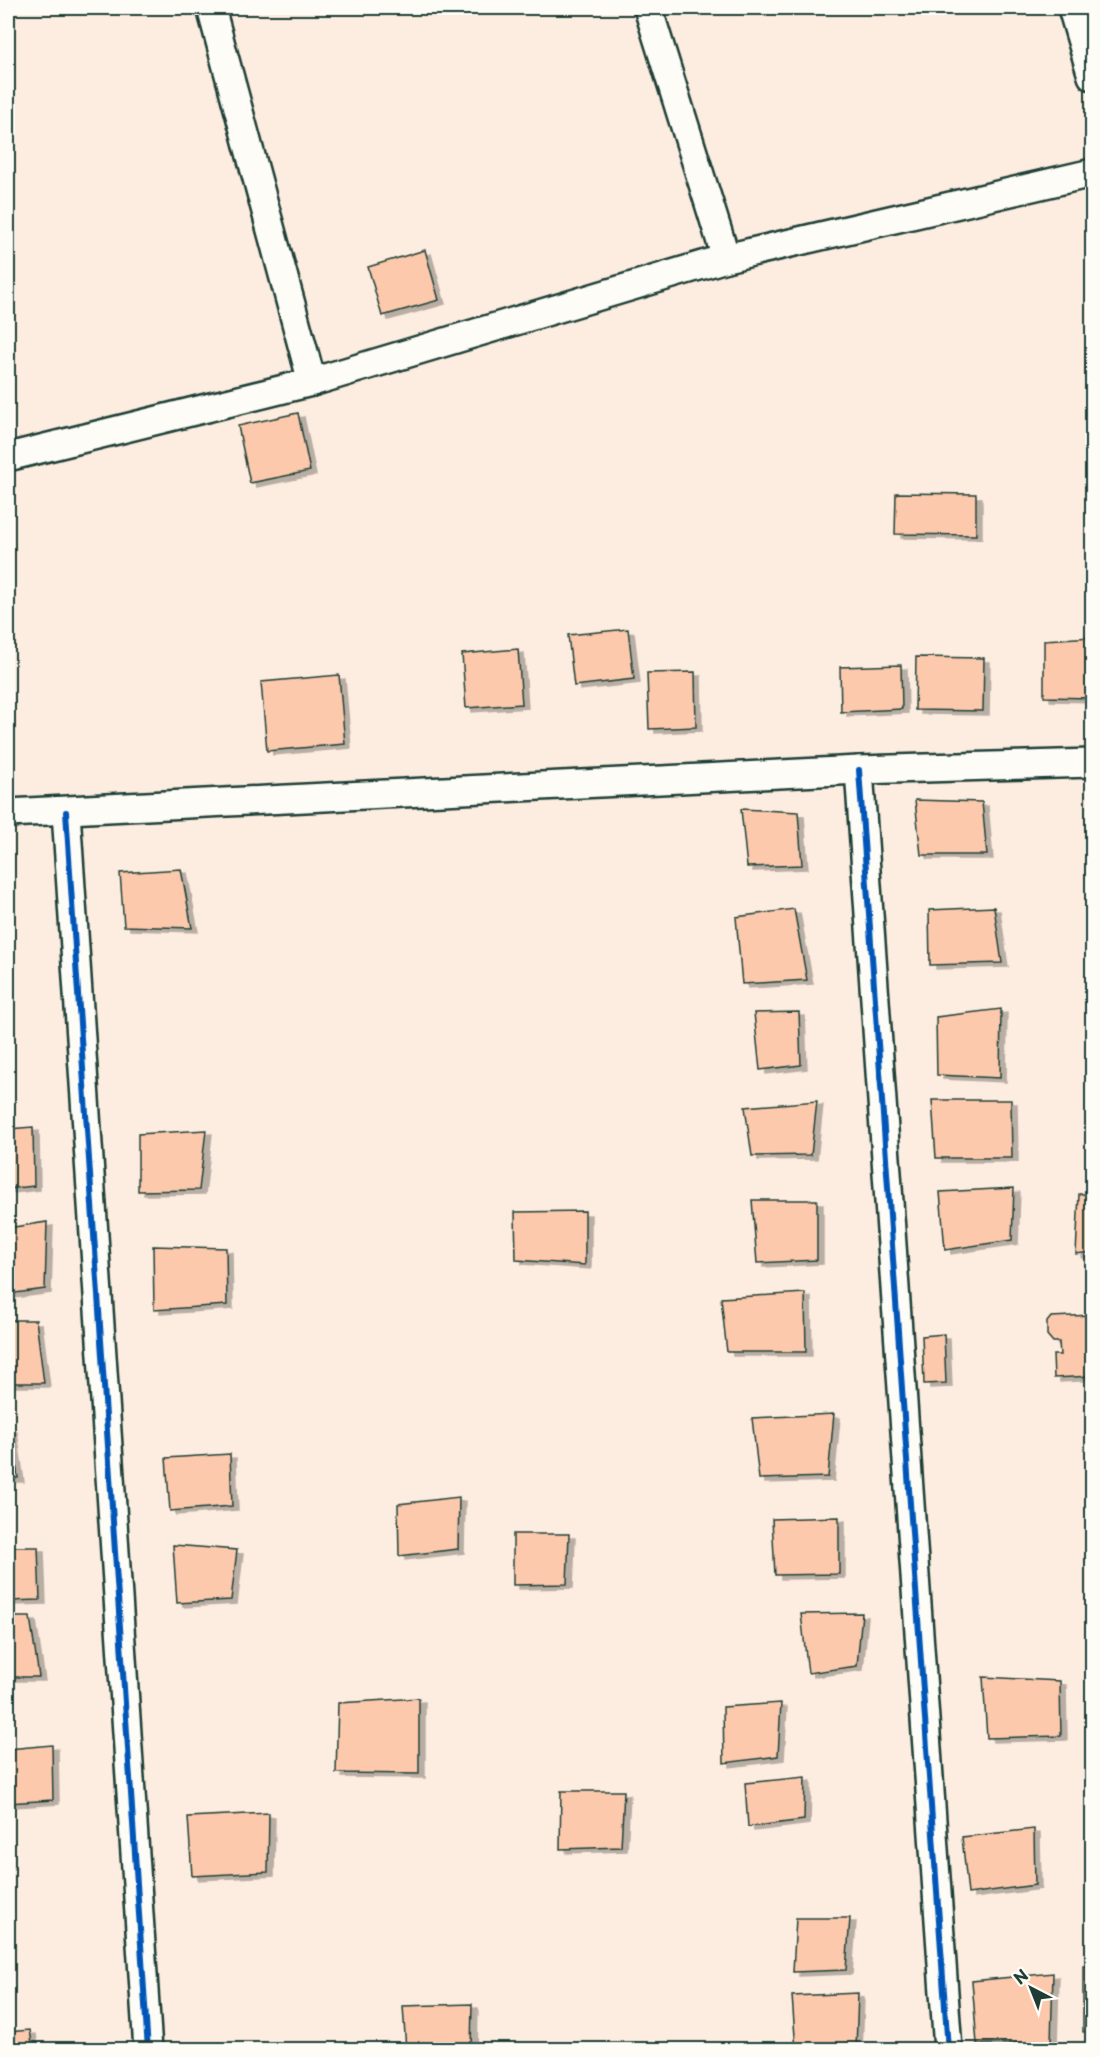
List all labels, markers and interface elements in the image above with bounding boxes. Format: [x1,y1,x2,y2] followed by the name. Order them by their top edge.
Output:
[1001,1958,1061,2018] north arrow
[1008,1963,1033,1989] text: N

